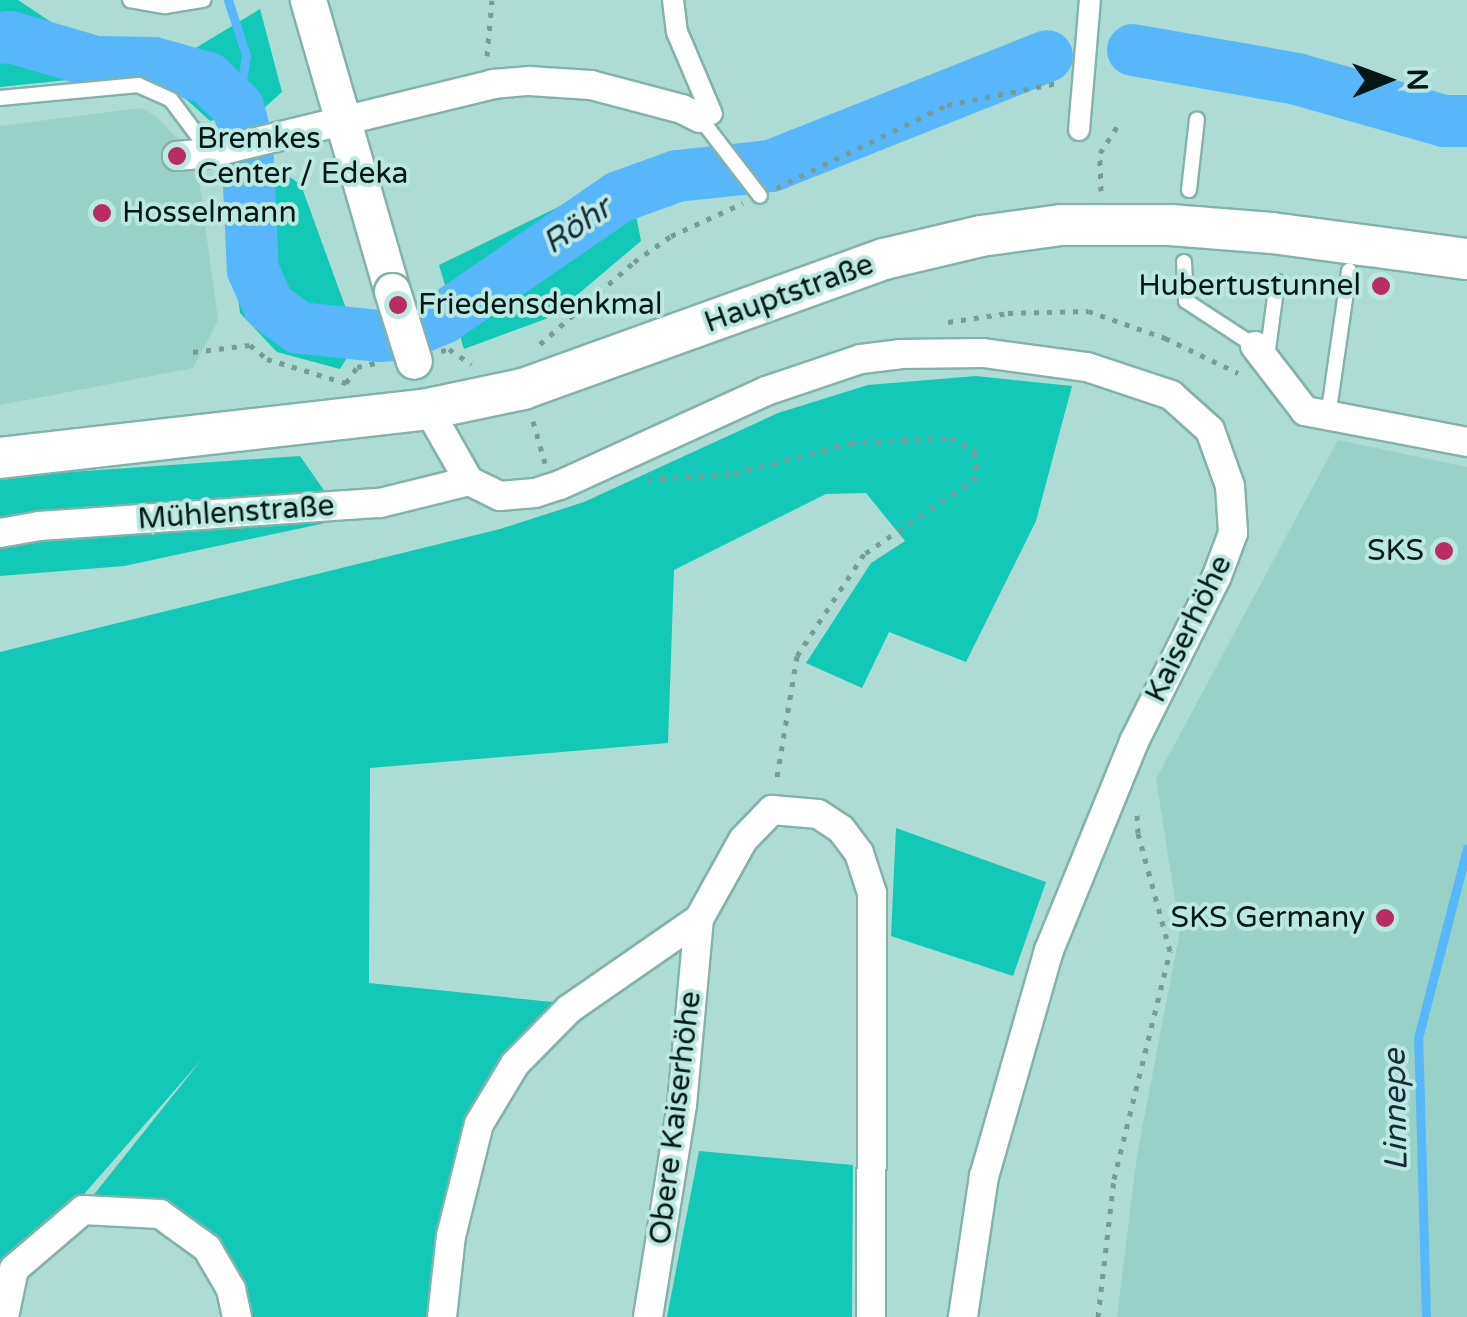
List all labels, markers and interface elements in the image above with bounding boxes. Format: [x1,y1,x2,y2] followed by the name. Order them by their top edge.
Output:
[1337,30,1437,130] north arrow
[1400,68,1434,91] text: N
[197,121,408,192] place label: Bremkes Center / Edeka
[166,145,188,167] marker: Bremkes Center / Edeka
[536,189,618,263] water label: Röhr
[122,195,297,231] place label: Hosselmann
[91,202,113,224] marker: Hosselmann
[700,247,878,341] street label: Hauptstraße
[1138,268,1361,304] place label: Hubertustunnel
[1370,275,1392,297] marker: Hubertustunnel
[418,287,662,323] place label: Friedensdenkmal
[387,294,409,316] marker: Friedensdenkmal
[136,488,336,538] street label: Mühlenstraße
[1367,533,1424,569] place label: SKS
[1433,540,1455,562] marker: SKS
[1138,550,1240,708] street label: Kaiserhöhe
[1170,900,1365,936] place label: SKS Germany
[1374,907,1396,929] marker: SKS Germany
[643,989,709,1247] street label: Obere Kaiserhöhe
[1376,1049,1416,1171] water label: Linnepe

